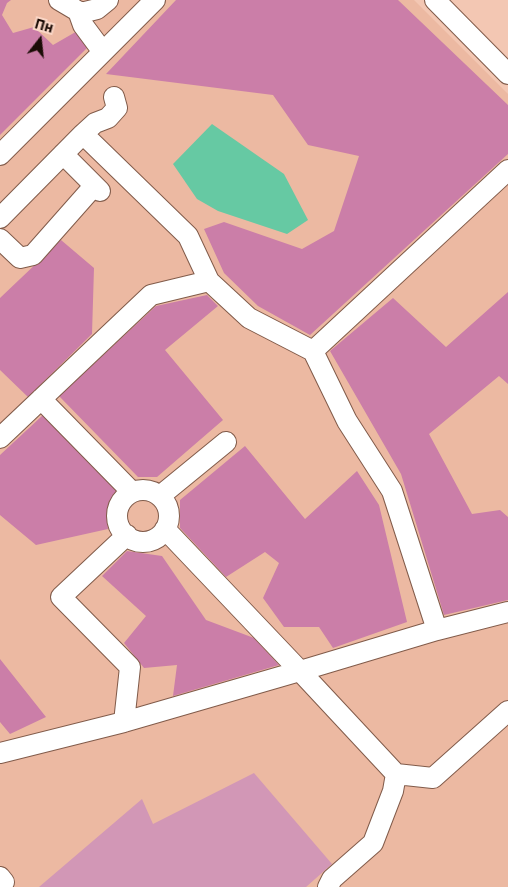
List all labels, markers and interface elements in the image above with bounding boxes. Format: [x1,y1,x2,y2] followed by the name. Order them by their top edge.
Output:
[33,14,56,37] text: Пн
[15,15,65,65] north arrow

